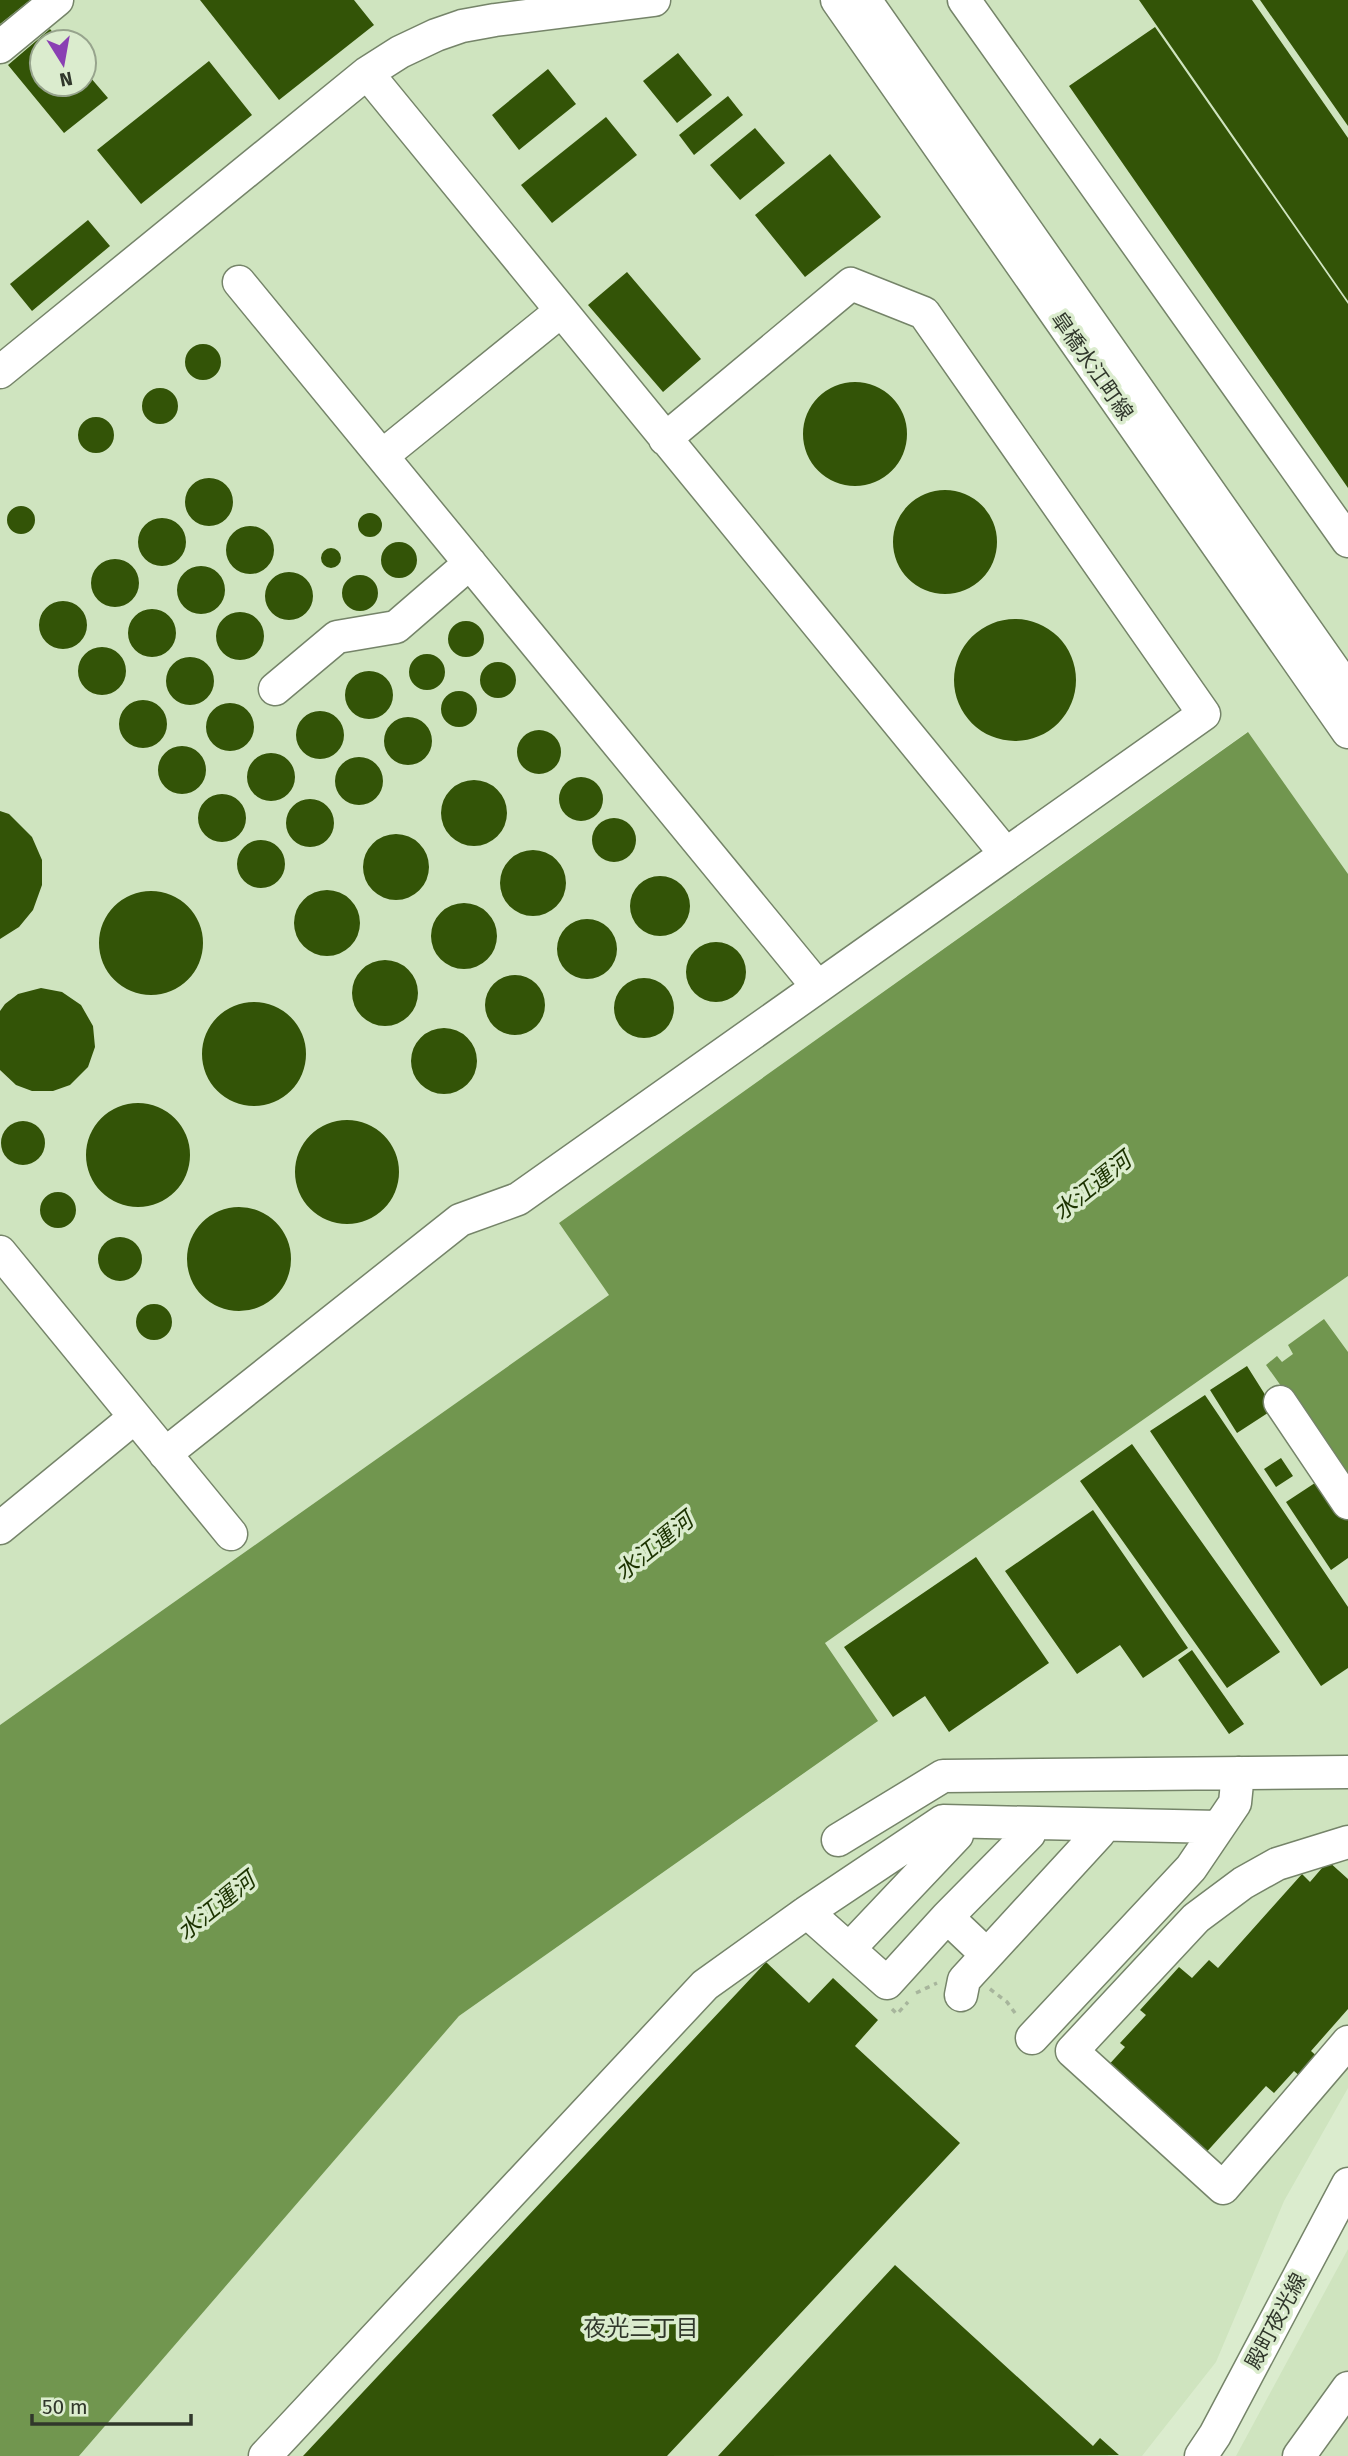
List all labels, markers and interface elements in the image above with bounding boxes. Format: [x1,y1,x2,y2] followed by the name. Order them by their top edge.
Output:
[28,28,98,98] north arrow
[58,67,75,92] text: N
[1045,307,1139,425] street label: 皐橋水江町線
[1047,1144,1140,1226] water label: 水江運河
[609,1504,702,1586] water label: 水江運河
[171,1864,264,1946] water label: 水江運河
[1240,2269,1312,2373] street label: 殿町夜光線
[584,2314,699,2342] district label: 夜光三丁目
[32,2382,191,2426] scale bar
[42,2394,88,2420] text: 50 m

